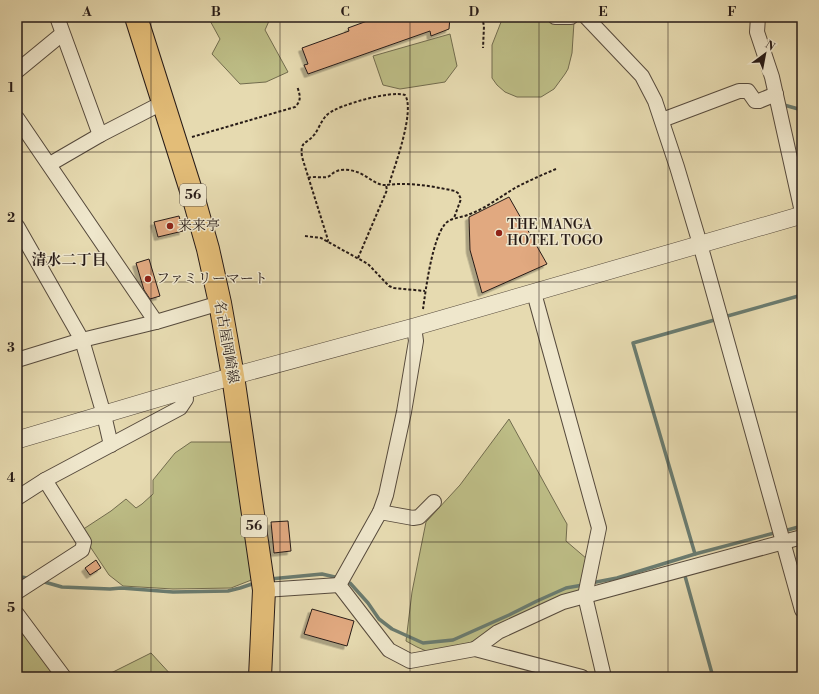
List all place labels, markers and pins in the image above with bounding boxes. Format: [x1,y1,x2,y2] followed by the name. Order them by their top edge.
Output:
[507,216,603,250] place label: THE MANGA HOTEL TOGO
[178,217,220,235] place label: 来来亭
[165,221,175,231] marker: 来来亭
[494,228,504,238] marker: THE MANGA HOTEL TOGO
[156,270,268,288] place label: ファミリーマート
[143,274,153,284] marker: ファミリーマート

